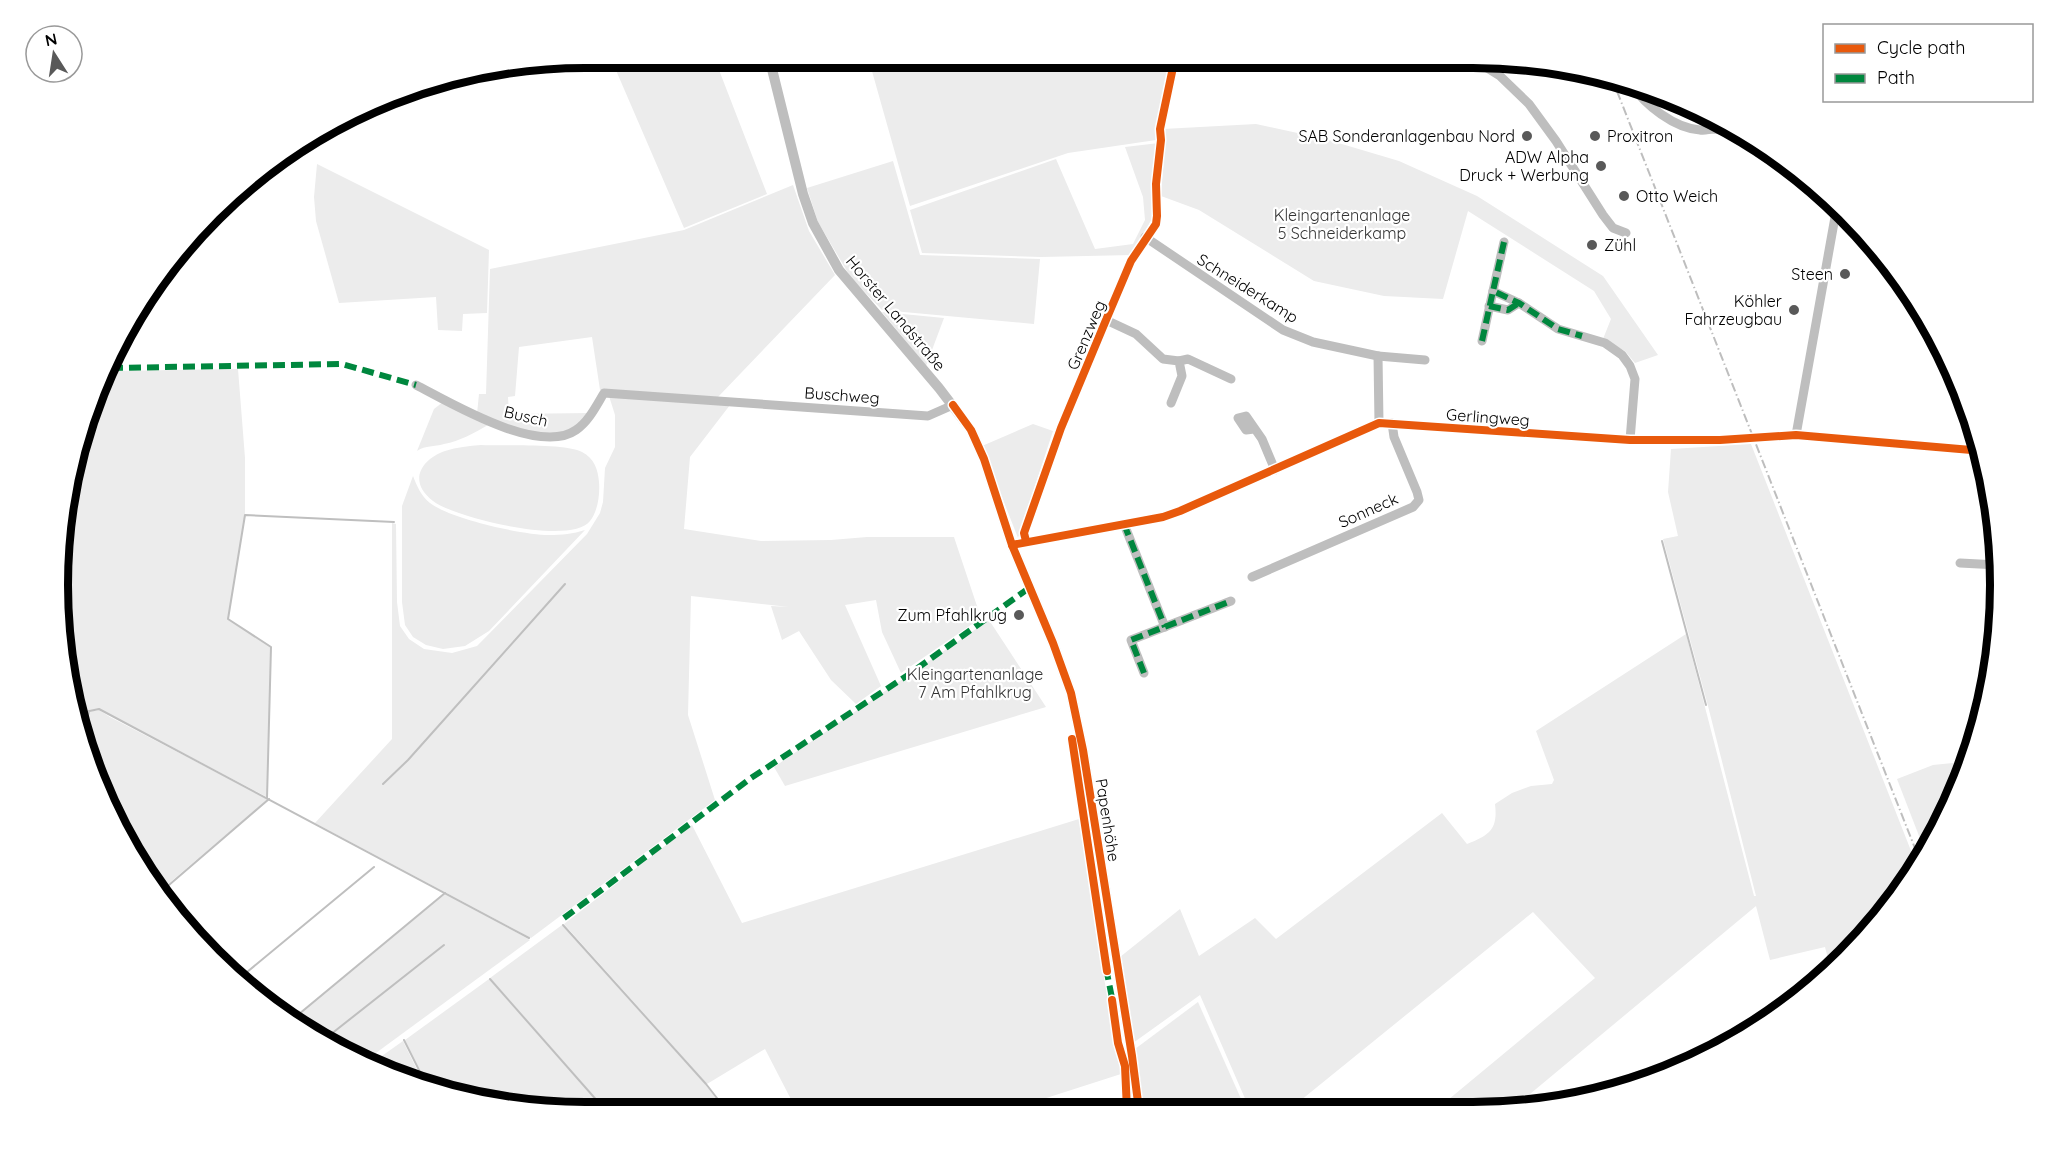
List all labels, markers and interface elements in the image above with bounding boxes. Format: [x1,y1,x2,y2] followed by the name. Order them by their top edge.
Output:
[24,24,84,84] north arrow
[1823,24,2033,102] legend
[43,28,59,50] text: N
[1877,36,1965,59] text: Cycle path
[1877,66,1915,89] text: Path
[1298,126,1515,146] place label: SAB Sonderanlagenbau Nord
[1607,126,1673,146] place label: Proxitron
[1520,129,1534,143] marker: SAB Sonderanlagenbau Nord
[1588,129,1602,143] marker: Proxitron
[1459,147,1589,185] place label: ADW Alpha Druck + Werbung
[1594,159,1608,173] marker: ADW Alpha Druck + Werbung
[1636,186,1718,206] place label: Otto Weich
[1617,189,1631,203] marker: Otto Weich
[1274,205,1410,243] park label: Kleingartenanlage 5 Schneiderkamp
[1604,235,1636,255] place label: Zühl
[1585,238,1599,252] marker: Zühl
[1194,249,1302,327] street label: Schneiderkamp
[842,251,950,375] street label: Horster Landstraße
[1791,264,1833,284] place label: Steen
[1838,267,1852,281] marker: Steen
[1685,291,1782,329] place label: Köhler Fahrzeugbau
[1062,297,1110,373] street label: Grenzweg
[1787,303,1801,317] marker: Köhler Fahrzeugbau
[804,382,880,408] street label: Buschweg
[502,401,550,431] street label: Busch
[1446,404,1530,430] street label: Gerlingweg
[1335,488,1401,532] street label: Sonneck
[897,605,1007,625] place label: Zum Pfahlkrug
[1012,608,1026,622] marker: Zum Pfahlkrug
[907,664,1043,702] park label: Kleingartenanlage 7 Am Pfahlkrug
[1092,777,1124,863] street label: Papenhöhe

